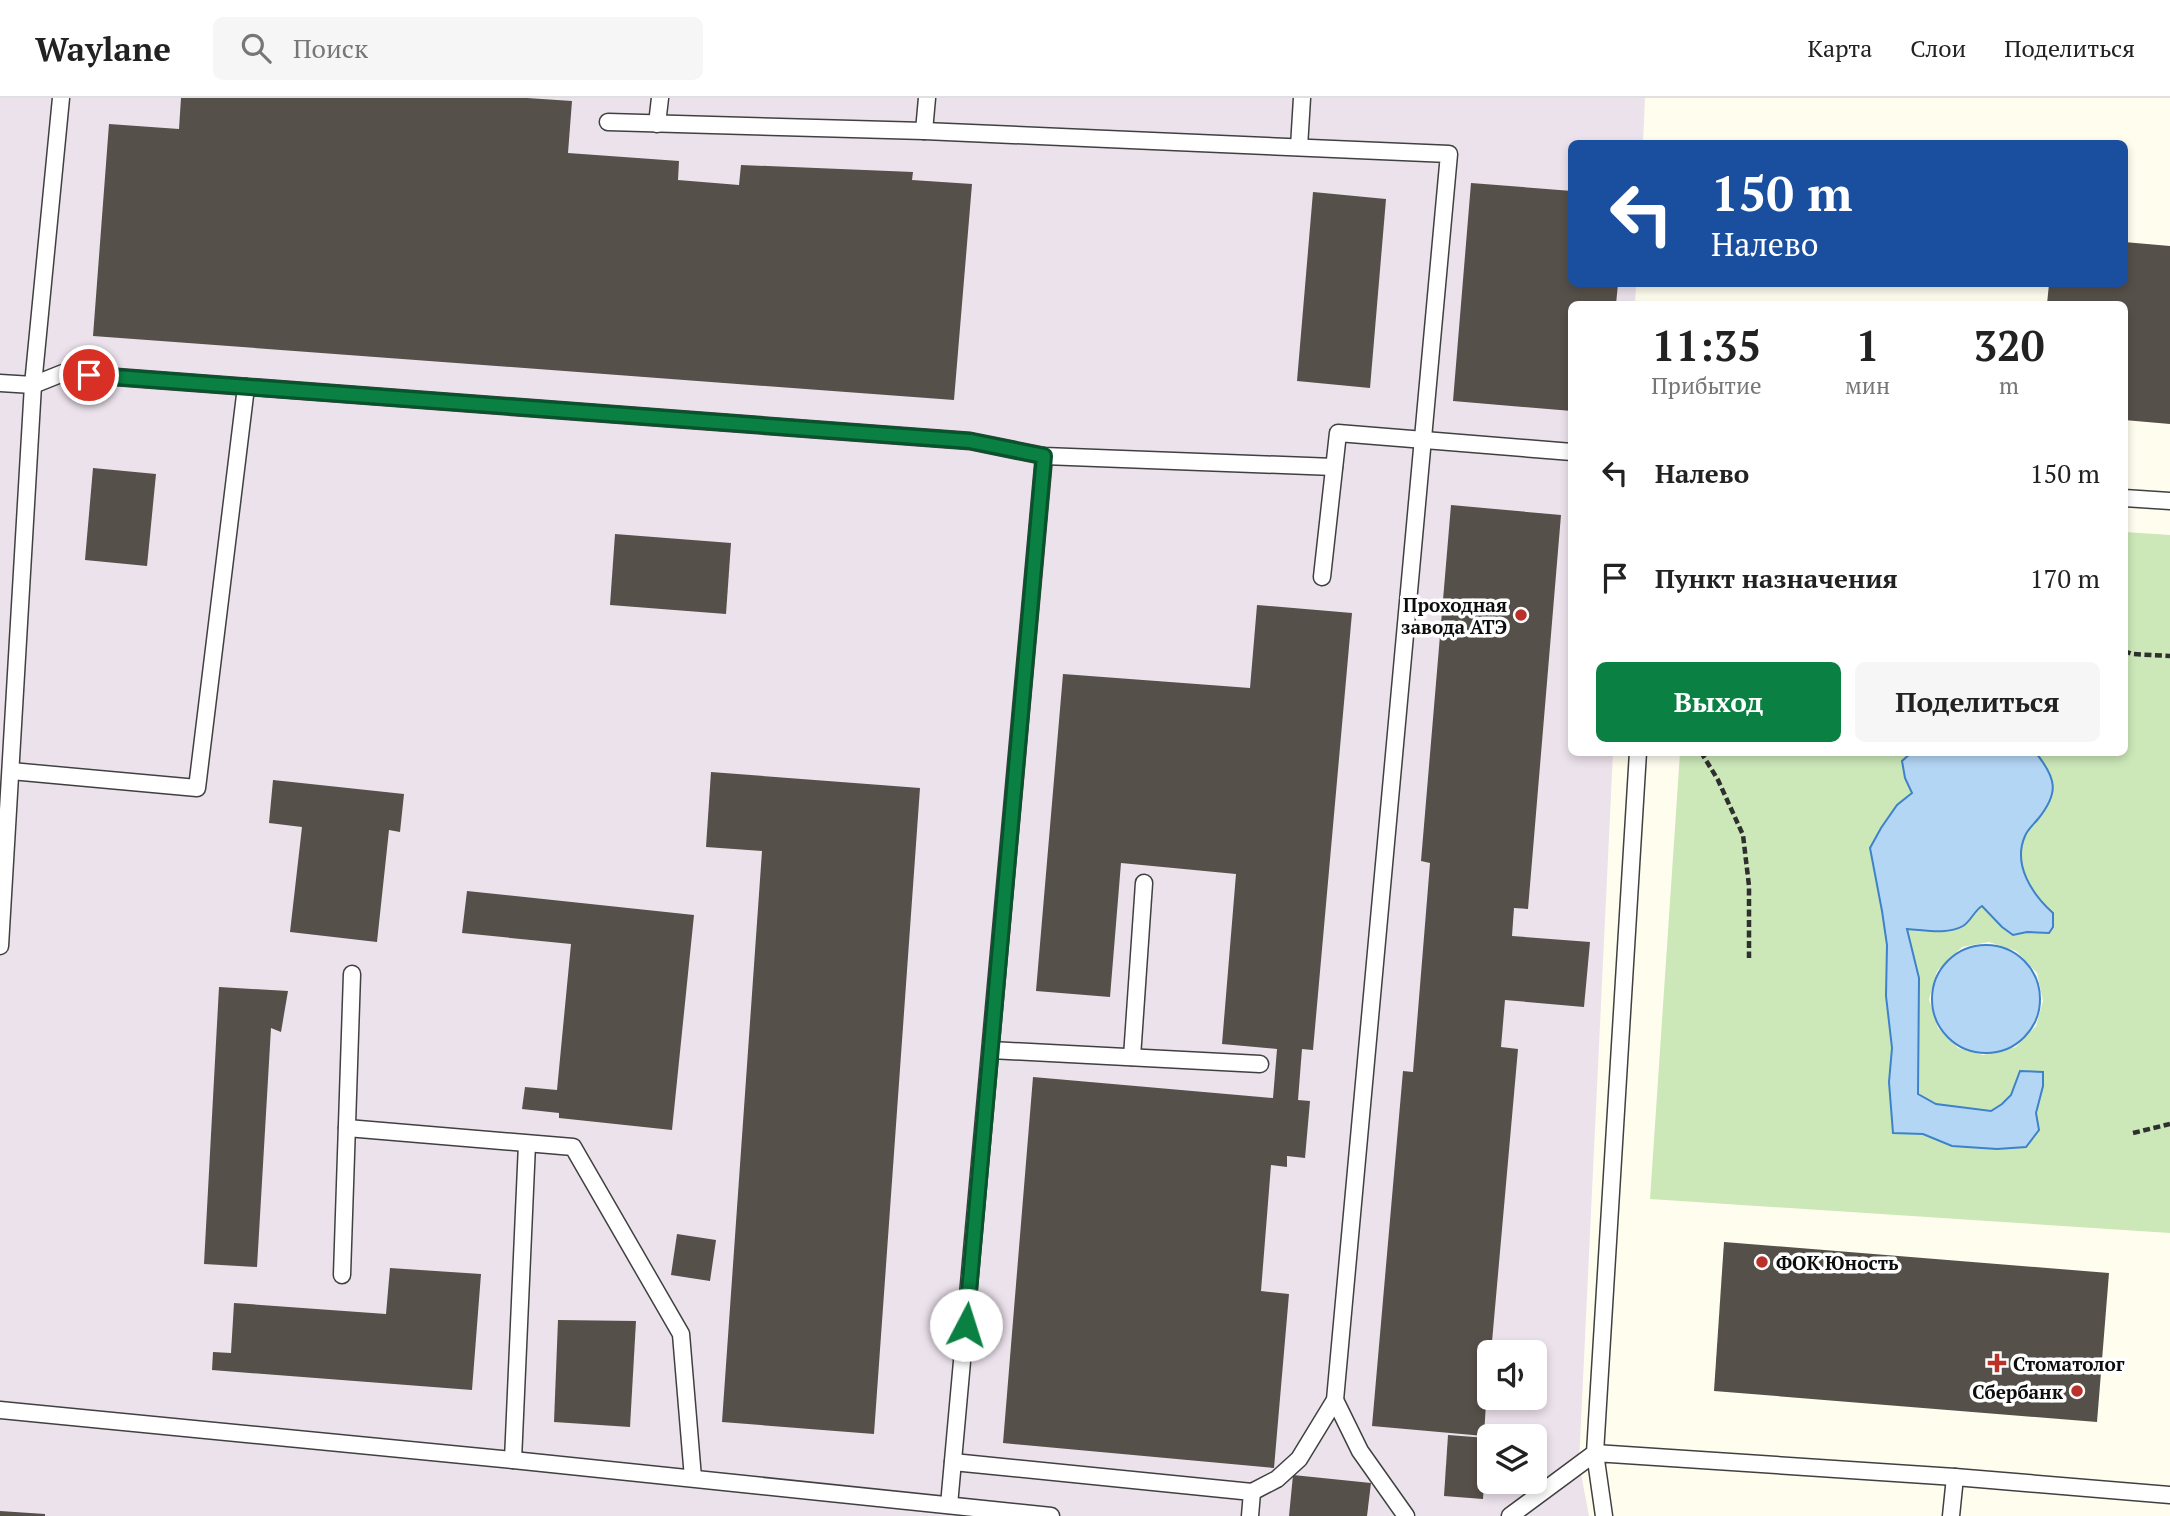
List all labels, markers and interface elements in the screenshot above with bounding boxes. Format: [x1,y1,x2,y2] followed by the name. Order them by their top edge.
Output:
[213,17,703,80] search box
[35,27,171,70] text: Waylane
[237,29,275,67] icon: search
[293,31,368,65] text: Поиск
[1807,32,1872,64] text: Карта
[1910,32,1966,64] text: Слои
[2004,32,2135,64] text: Поделиться
[1711,160,1853,225] text: 150 m
[1596,168,1687,259] icon: left
[1711,223,1819,265] text: Налево
[1652,317,1761,373] text: 11:35
[1856,317,1879,373] text: 1
[1973,317,2045,373] text: 320
[59,345,119,405] pin
[70,356,108,394] icon: arrive
[1651,370,1762,401] text: Прибытие
[1845,370,1890,401] text: мин
[1999,370,2019,401] text: m
[1596,454,1634,492] icon: left
[1655,456,1749,490] text: Налево
[2030,456,2100,490] text: 150 m
[1596,559,1634,597] icon: arrive
[1655,561,1898,595] text: Пункт назначения
[2030,561,2100,595] text: 170 m
[1401,592,1507,639] place label: Проходная завода АТЭ
[1513,607,1529,623] marker: Проходная завода АТЭ
[1596,662,1841,742] button: Выход
[1855,662,2100,742] button: Поделиться
[1776,1250,1899,1275] place label: ФОК Юность
[1754,1254,1770,1270] marker: ФОК Юность
[929,1288,1003,1362] position arrow
[1477,1340,1547,1494] map controls
[1477,1340,1547,1410] button: sound
[2013,1351,2125,1376] place label: Стоматолог
[1987,1353,2007,1373] marker: Стоматолог
[1972,1379,2064,1404] place label: Сбербанк
[2069,1383,2085,1399] marker: Сбербанк
[1477,1424,1547,1494] button: layers

